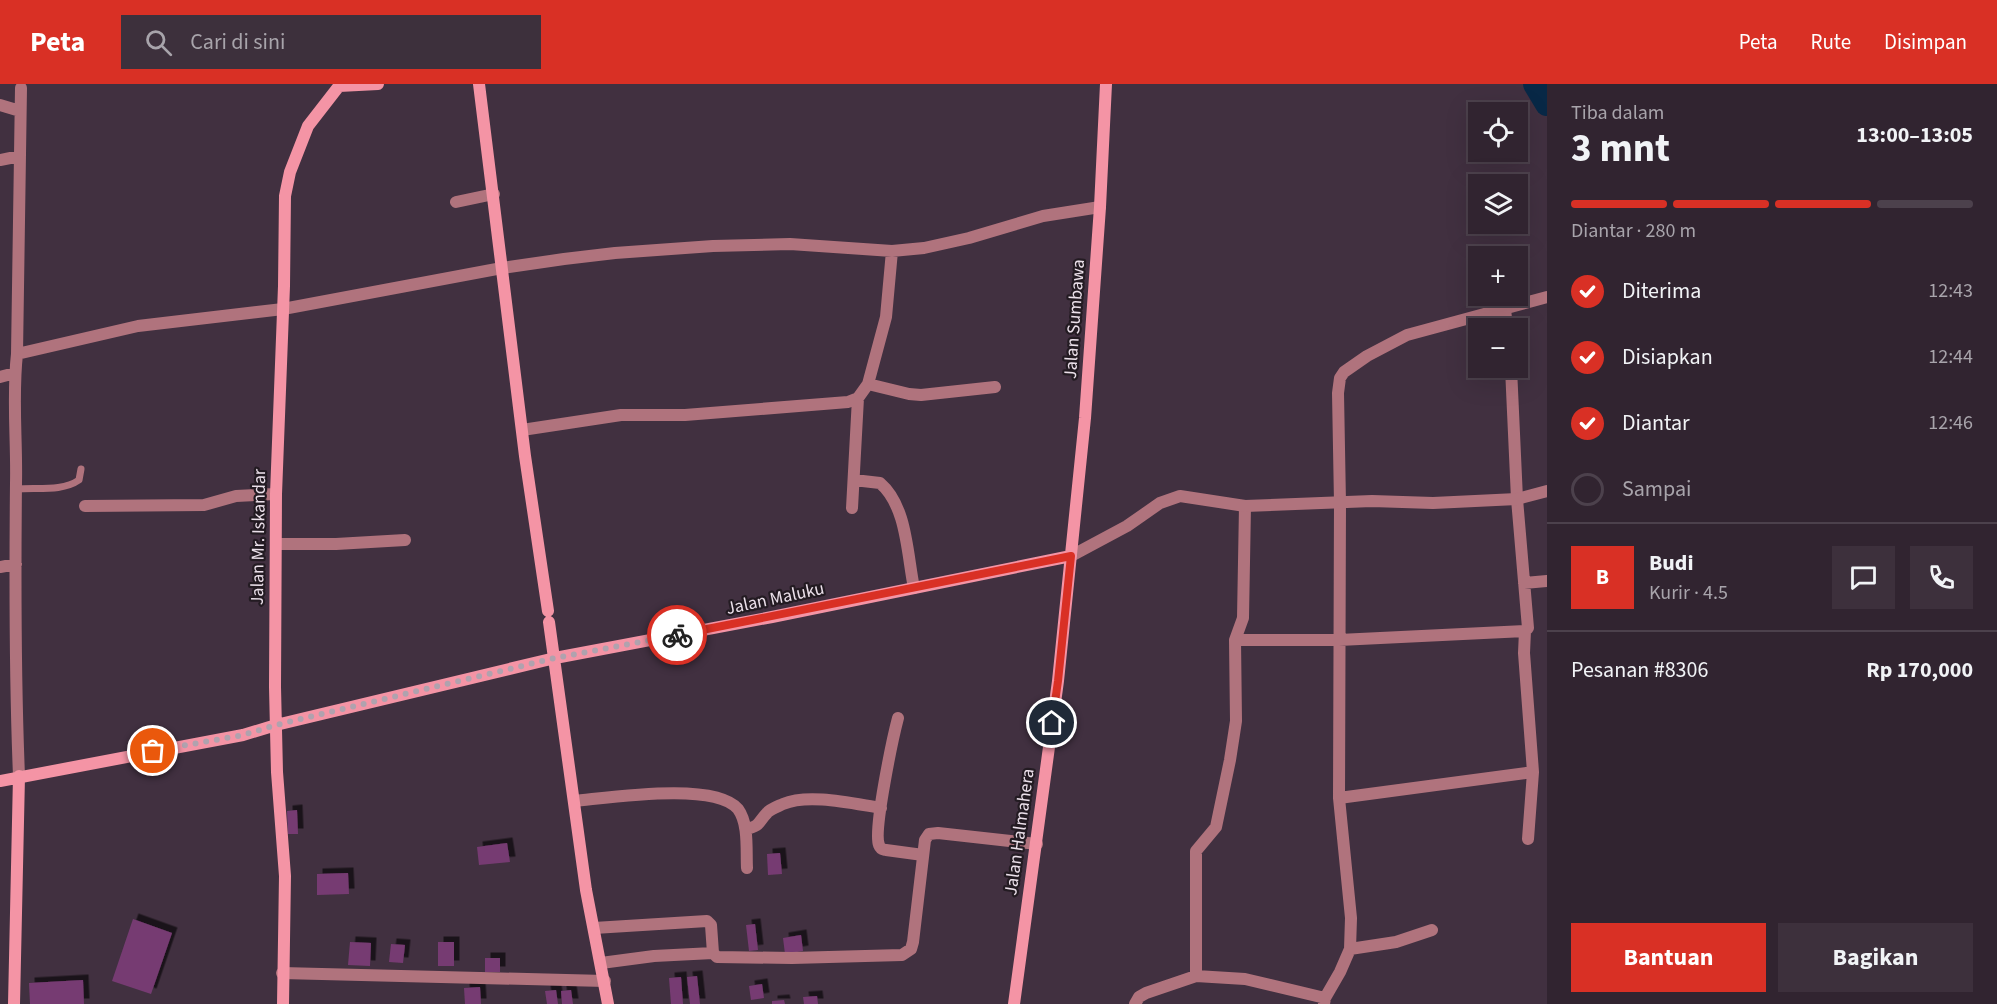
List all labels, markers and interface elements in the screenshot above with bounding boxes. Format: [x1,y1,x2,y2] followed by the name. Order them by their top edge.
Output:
[121,15,541,69] search box
[30,22,85,62] text: Peta
[142,26,175,59] icon: search
[190,26,285,58] text: Cari di sini
[1739,27,1777,57] text: Peta
[1810,27,1851,57] text: Rute
[1884,27,1967,57] text: Disimpan
[1571,99,1664,127] text: Tiba dalam
[1468,102,1528,378] map controls
[1468,102,1528,162] button: locate
[1856,119,1973,151] text: 13:00–13:05
[1571,121,1670,177] text: 3 mnt
[1468,174,1528,234] button: layers
[1571,217,1696,245] text: Diantar · 280 m
[1468,246,1528,306] button: +
[1058,258,1091,380] street label: Jalan Sumbawa
[1571,275,1604,308] icon: check
[1622,275,1701,307] text: Diterima
[1928,277,1973,305] text: 12:43
[1468,318,1528,378] button: −
[1571,341,1604,374] icon: check
[1622,341,1713,373] text: Disiapkan
[1928,343,1973,371] text: 12:44
[1571,407,1604,440] icon: check
[1622,407,1690,439] text: Diantar
[1928,409,1973,437] text: 12:46
[245,468,272,605] street label: Jalan Mr. Iskandar
[1622,473,1691,505] text: Sampai
[1832,546,1895,609] button: chat
[1910,546,1973,609] button: phone
[1649,547,1693,579] text: Budi
[1596,561,1609,593] text: B
[724,576,827,621] street label: Jalan Maluku
[1649,579,1728,607] text: Kurir · 4.5
[647,605,707,665] courier
[661,619,694,652] icon: bike
[1571,654,1708,686] text: Pesanan #8306
[1866,654,1973,686] text: Rp 170,000
[1026,697,1077,748] pin
[1035,706,1068,739] icon: home
[127,725,178,776] pin
[136,734,169,767] icon: bag
[998,767,1041,897] street label: Jalan Halmahera
[1571,923,1766,992] button: Bantuan
[1778,923,1973,992] button: Bagikan

